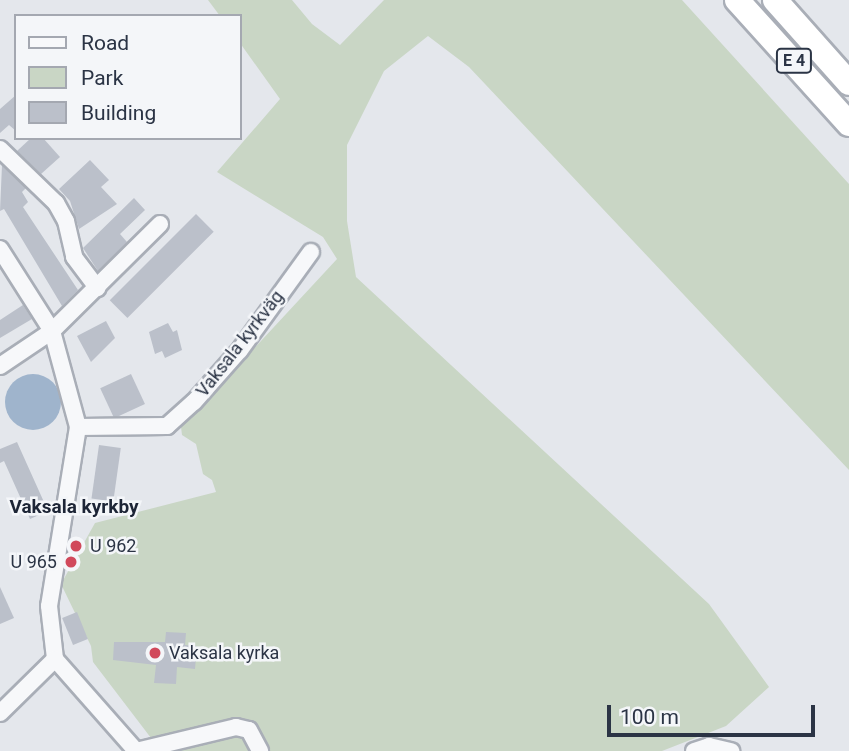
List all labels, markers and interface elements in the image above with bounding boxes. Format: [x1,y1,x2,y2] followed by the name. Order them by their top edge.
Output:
[14,14,242,140] legend
[81,31,129,55] text: Road
[775,48,813,74] road number: E 4
[81,66,123,90] text: Park
[81,101,156,125] text: Building
[192,287,288,401] street label: Vaksala kyrkväg
[9,496,139,518] district label: Vaksala kyrkby
[90,535,136,557] place label: U 962
[68,538,84,554] marker: U 962
[11,551,57,573] place label: U 965
[63,554,79,570] marker: U 965
[169,642,279,664] place label: Vaksala kyrka
[147,645,163,661] marker: Vaksala kyrka
[611,692,819,736] scale bar
[620,705,679,729] text: 100 m

